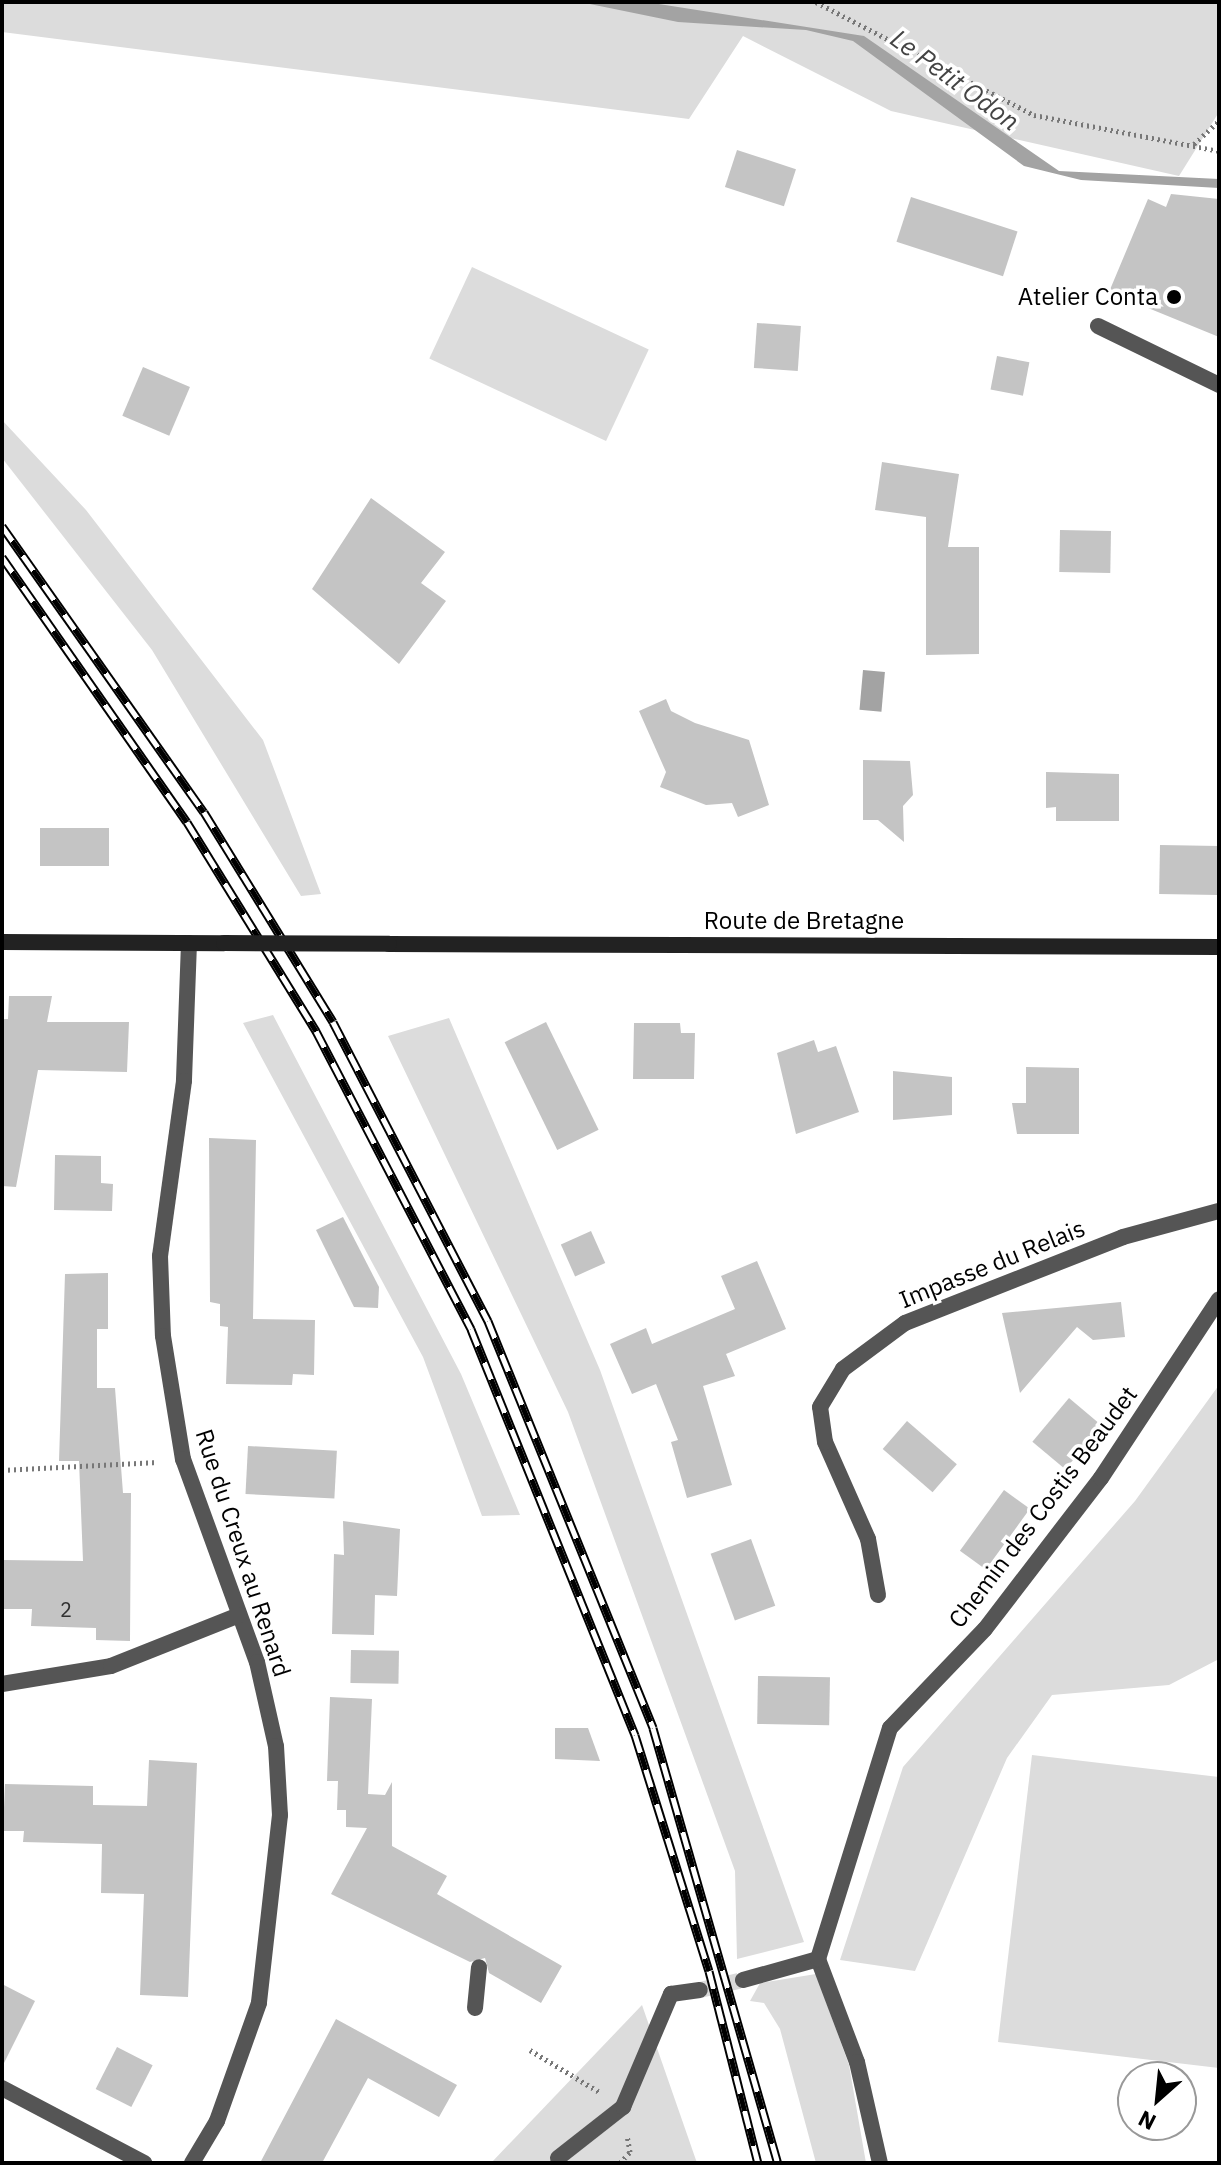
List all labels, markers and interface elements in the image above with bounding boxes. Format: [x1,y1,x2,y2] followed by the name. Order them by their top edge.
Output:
[885,23,1025,137] water label: Le Petit Odon
[1018,283,1158,311] place label: Atelier Conta
[1165,288,1183,306] marker: Atelier Conta
[704,907,904,935] street label: Route de Bretagne
[895,1214,1089,1314] street label: Impasse du Relais
[943,1381,1143,1633] street label: Chemin des Costis Beaudet
[189,1426,297,1680] street label: Rue du Creux au Renard
[60,1597,72,1621] house number: 2
[1117,2061,1197,2141] north arrow
[1133,2105,1160,2138] text: N

